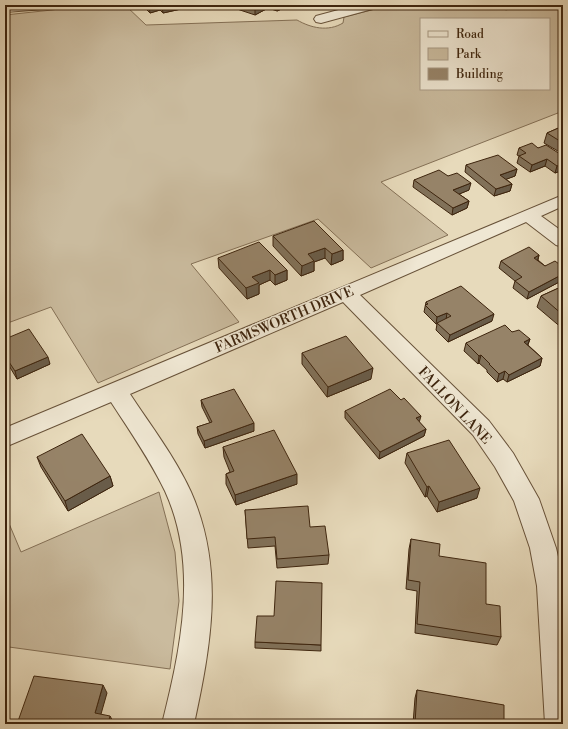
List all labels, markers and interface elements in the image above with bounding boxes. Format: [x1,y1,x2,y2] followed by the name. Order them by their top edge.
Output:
[420,18,550,90] legend
[456,27,484,42] text: Road
[456,47,482,62] text: Park
[455,67,504,82] text: Building
[212,282,357,357] street label: FARMSWORTH DRIVE
[414,363,495,448] street label: FALLON LANE

